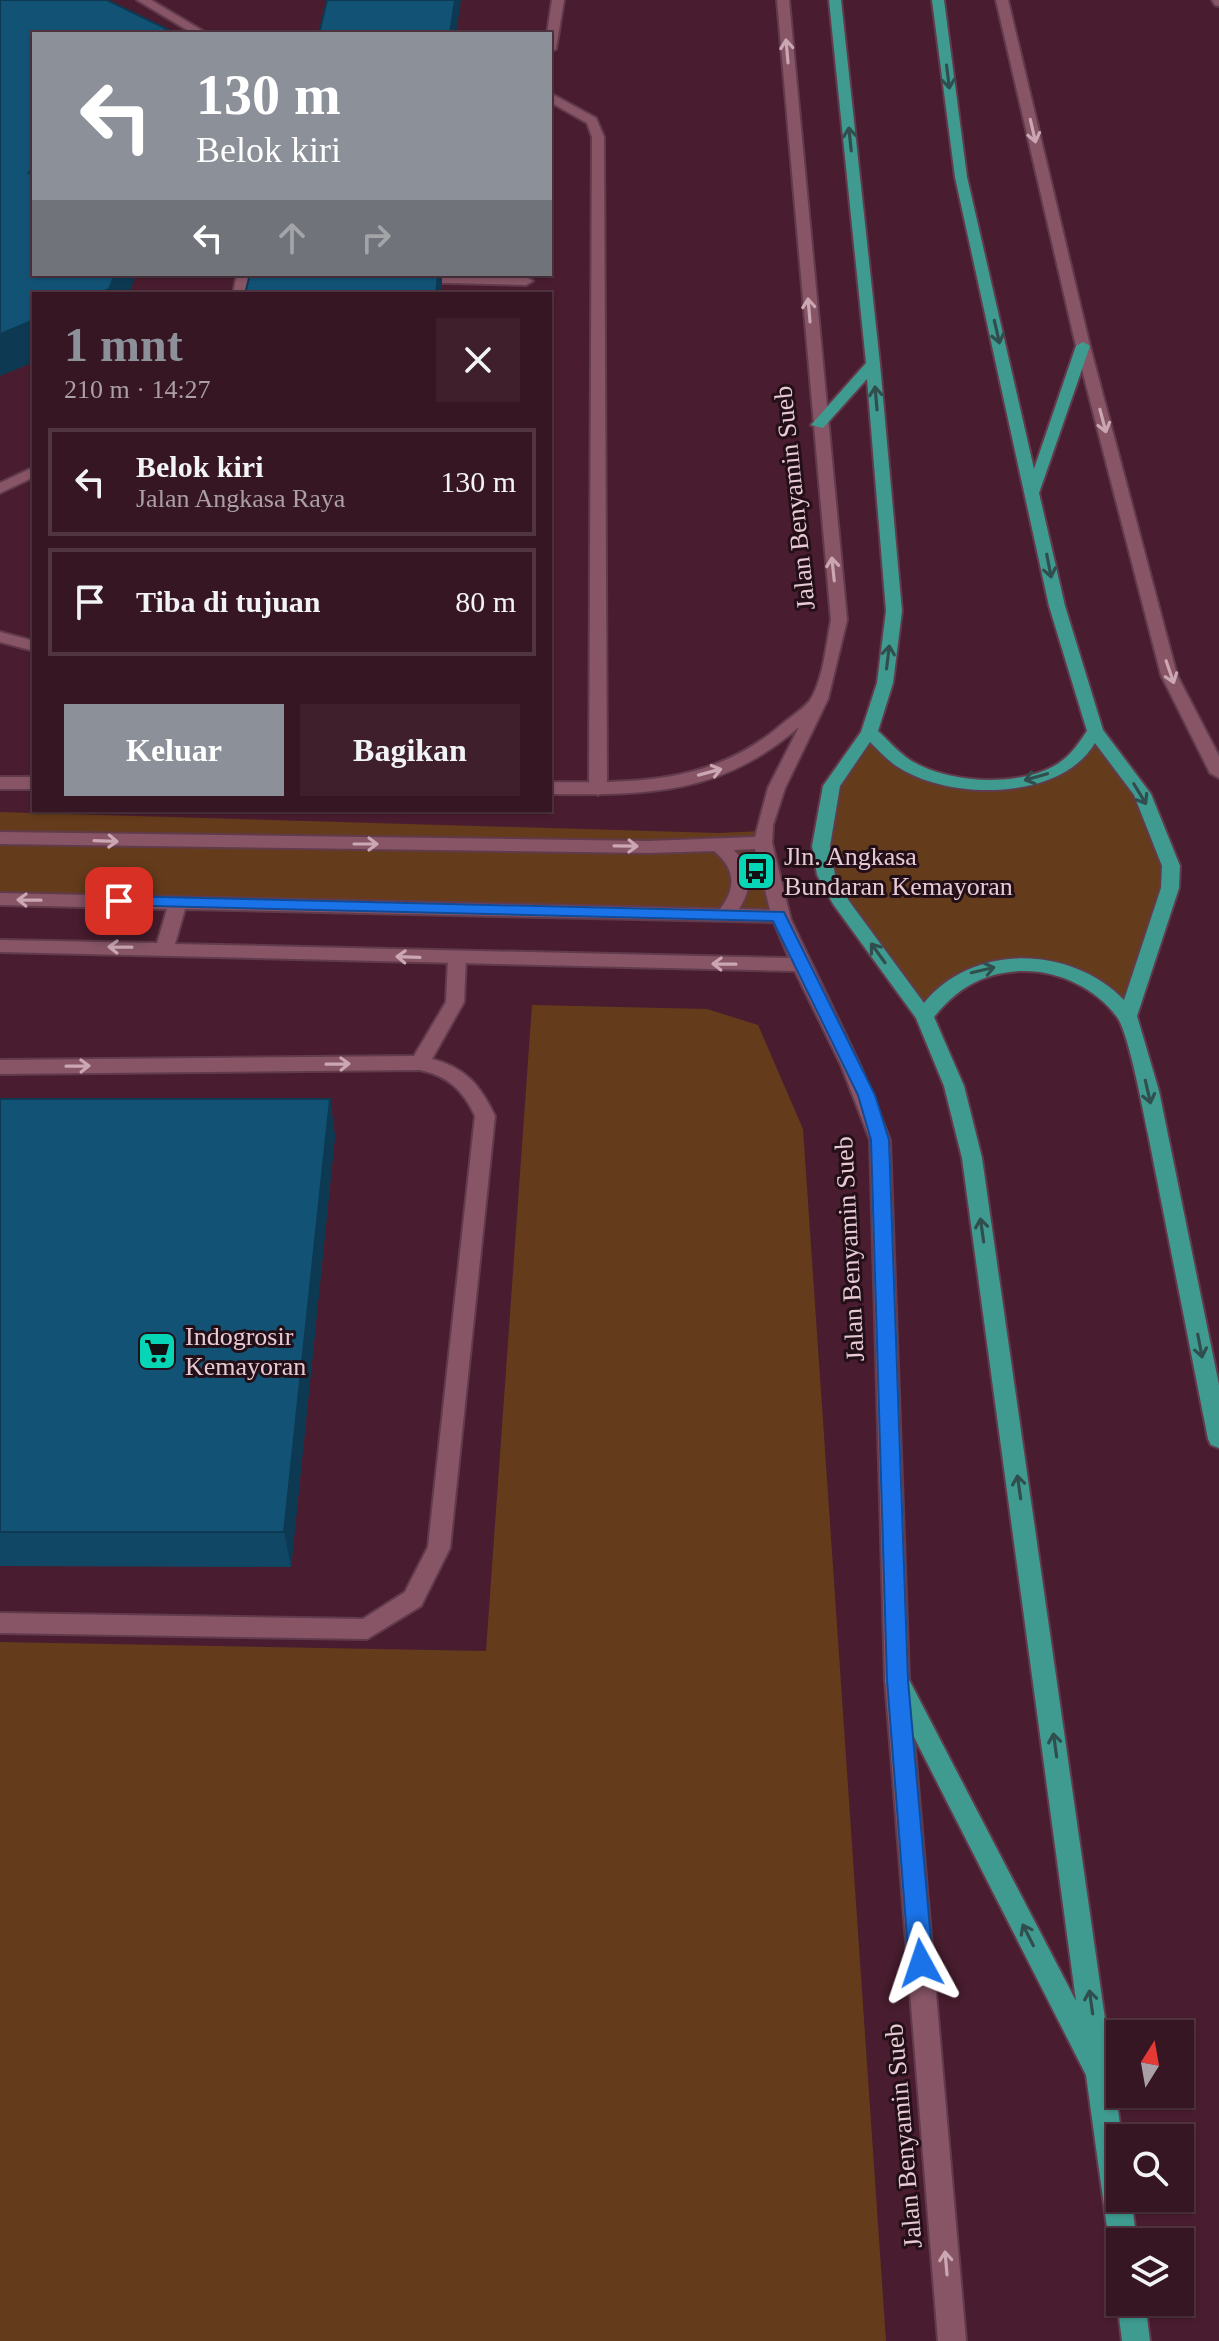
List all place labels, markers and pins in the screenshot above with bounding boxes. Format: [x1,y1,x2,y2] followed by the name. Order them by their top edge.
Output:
[784,842,1013,901] place label: Jln. Angkasa Bundaran Kemayoran
[735,850,777,892] bus stop icon: Jln. Angkasa Bundaran Kemayoran
[85,867,153,935] pin
[185,1322,306,1381] place label: Indogrosir Kemayoran
[136,1330,178,1372] supermarket icon: Indogrosir Kemayoran

